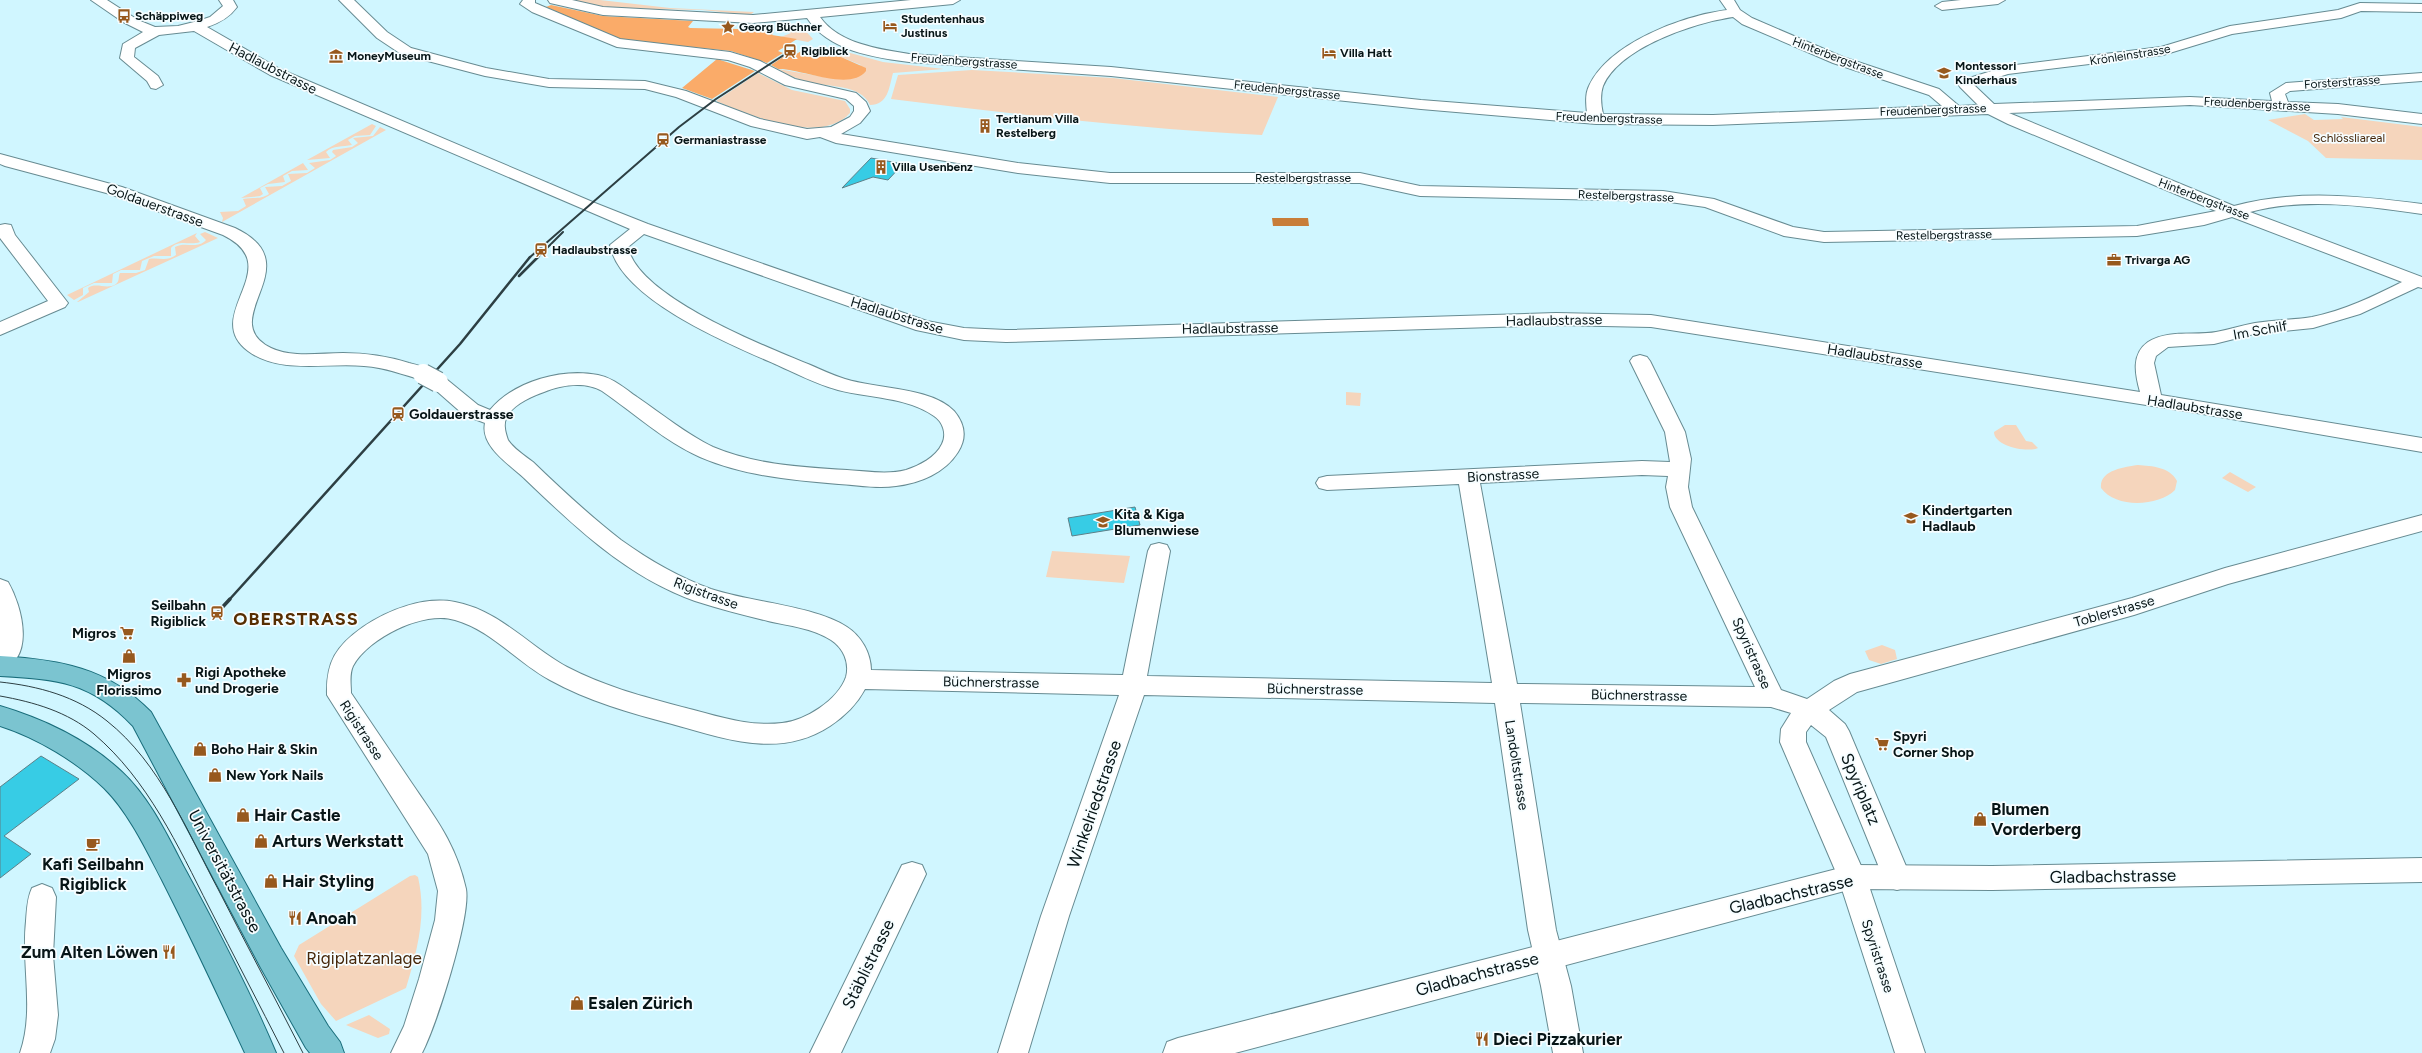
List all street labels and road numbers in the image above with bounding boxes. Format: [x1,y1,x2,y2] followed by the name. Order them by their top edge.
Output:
[1791,34,1886,82] street label: Hinterbergstrasse
[226,39,320,98] street label: Hadlaubstrasse
[2089,42,2172,68] street label: Krönleinstrasse
[910,50,1018,72] street label: Freudenbergstrasse
[2303,72,2381,92] street label: Forsterstrasse
[1233,77,1341,103] street label: Freudenbergstrasse
[2203,94,2311,114] street label: Freudenbergstrasse
[1879,101,1987,119] street label: Freudenbergstrasse
[1555,109,1663,127] street label: Freudenbergstrasse
[1255,171,1351,185] street label: Restelbergstrasse
[2157,175,2252,223] street label: Hinterbergstrasse
[104,180,206,231] street label: Goldauerstrasse
[1578,187,1675,205] street label: Restelbergstrasse
[1896,227,1993,243] street label: Restelbergstrasse
[848,293,946,338] street label: Hadlaubstrasse
[1506,311,1603,330] street label: Hadlaubstrasse
[2232,317,2289,344] street label: Im Schilf
[1182,319,1279,338] street label: Hadlaubstrasse
[1826,341,1924,372] street label: Hadlaubstrasse
[2146,392,2244,423] street label: Hadlaubstrasse
[1467,465,1540,486] street label: Bionstrasse
[671,574,741,613] street label: Rigistrasse
[2072,592,2157,631] street label: Toblerstrasse
[1728,615,1775,692] street label: Spyristrasse
[943,673,1040,692] street label: Büchnerstrasse
[1267,680,1364,699] street label: Büchnerstrasse
[1591,686,1688,705] street label: Büchnerstrasse
[336,697,387,764] street label: Rigistrasse
[1501,719,1532,812] street label: Landoltstrasse
[1063,738,1125,870] street label: Winkelriedstrasse
[1837,750,1885,828] street label: Spyriplatz
[184,806,266,936] street label: Universitätstrasse
[2050,865,2176,887] street label: Gladbachstrasse
[1727,870,1855,918] street label: Gladbachstrasse
[838,916,898,1012] street label: Stäblistrasse
[1858,917,1898,995] street label: Spyristrasse
[1413,948,1541,1000] street label: Gladbachstrasse

